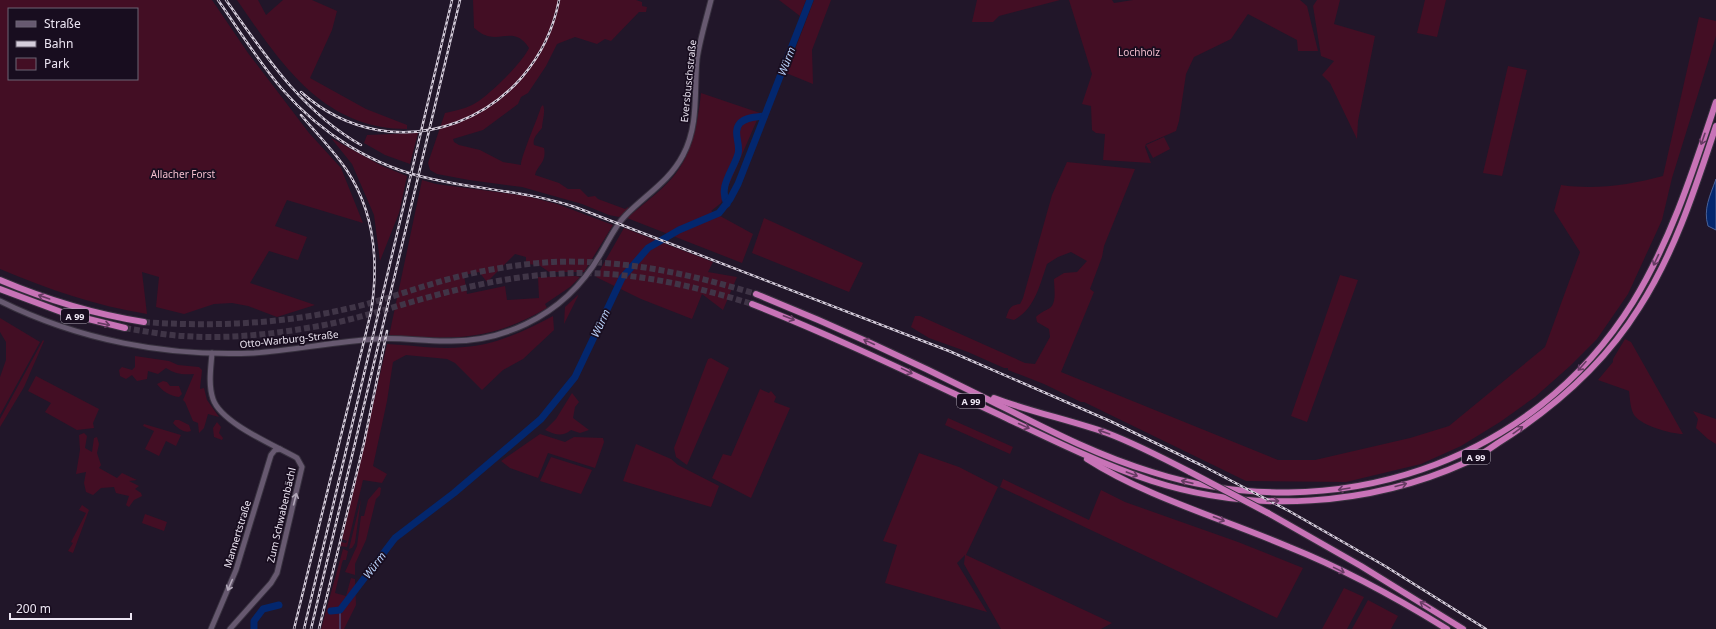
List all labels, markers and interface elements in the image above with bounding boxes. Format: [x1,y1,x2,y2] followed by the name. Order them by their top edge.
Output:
[8,8,138,80] legend
[44,15,81,32] text: Straße
[44,35,73,52] text: Bahn
[677,39,699,123] street label: Eversbuschstraße
[774,44,798,78] water label: Würm
[1118,45,1160,59] park label: Lochholz
[44,55,70,72] text: Park
[1699,133,1707,145] one-way arrow
[151,167,216,181] park label: Allacher Forst
[1652,254,1659,266] one-way arrow
[39,293,51,301] one-way arrow
[587,306,613,340] water label: Würm
[61,309,89,323] road number: A 99
[782,315,794,323] one-way arrow
[97,320,110,328] one-way arrow
[239,327,340,351] street label: Otto-Warburg-Straße
[863,338,875,345] one-way arrow
[1578,361,1587,371] one-way arrow
[900,368,912,375] one-way arrow
[957,394,985,408] road number: A 99
[1018,423,1030,430] one-way arrow
[1512,426,1523,434] one-way arrow
[1098,428,1110,436] one-way arrow
[1462,450,1490,464] road number: A 99
[263,466,299,564] street label: Zum Schwabenbächl
[1125,471,1138,478] one-way arrow
[1181,478,1194,485] one-way arrow
[1394,481,1407,488] one-way arrow
[1338,485,1351,493] one-way arrow
[292,493,300,506] one-way arrow
[1266,497,1279,505] one-way arrow
[220,498,254,570] street label: Mannertstraße
[1213,516,1225,524] one-way arrow
[359,548,389,581] water label: Würm
[1333,567,1345,574] one-way arrow
[225,579,233,591] one-way arrow
[10,595,131,621] scale bar
[16,600,51,617] text: 200 m
[1419,601,1431,609] one-way arrow

